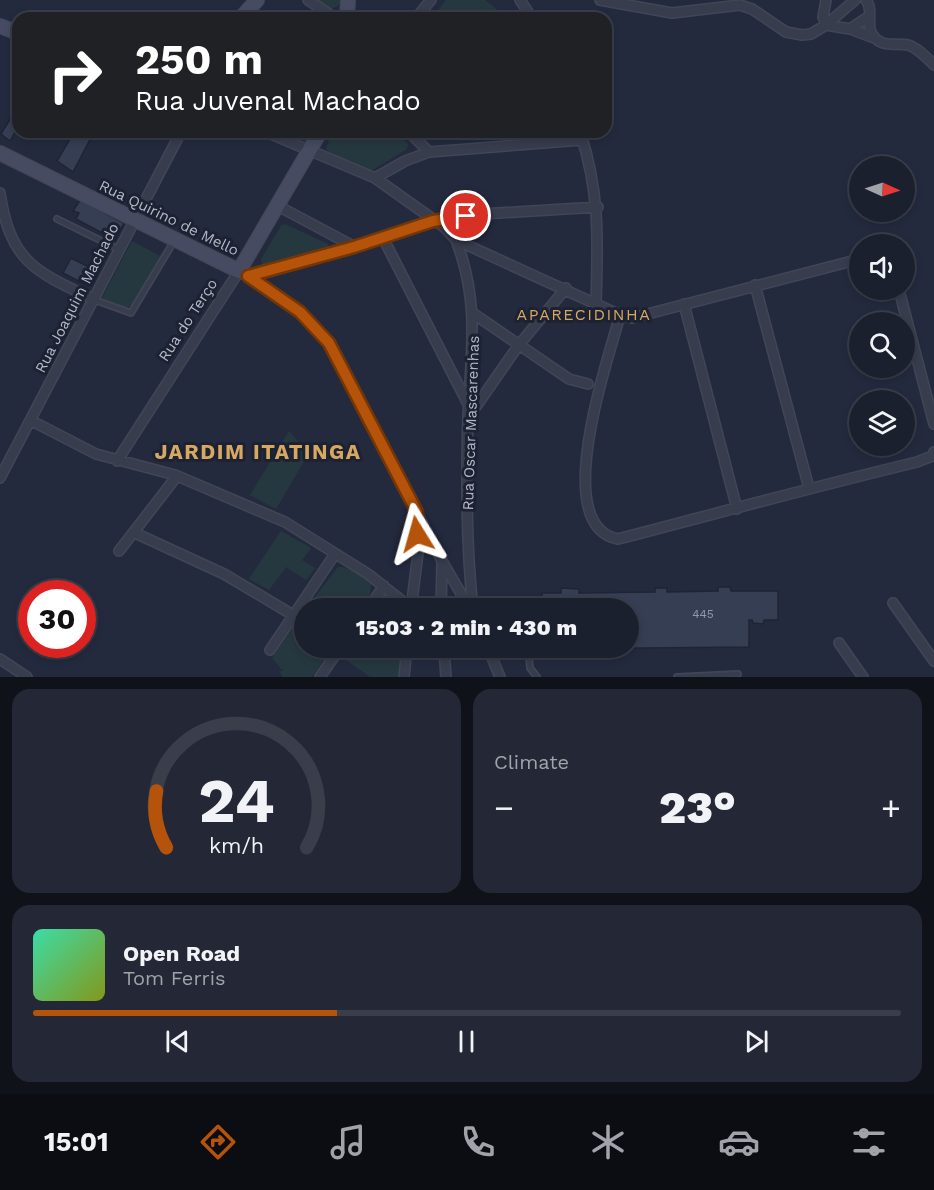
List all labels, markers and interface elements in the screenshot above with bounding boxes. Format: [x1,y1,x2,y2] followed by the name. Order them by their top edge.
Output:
[135,35,263,84] text: 250 m
[36,36,114,114] icon: right
[135,85,421,117] text: Rua Juvenal Machado
[849,156,915,222] north arrow
[849,156,915,456] map controls
[96,176,242,260] street label: Rua Quirino de Mello
[440,190,491,241] pin
[449,199,482,232] icon: arrive
[31,220,123,376] street label: Rua Joaquim Machado
[849,234,915,300] button: sound
[155,275,221,365] street label: Rua do Terço
[517,305,651,324] district label: APARECIDINHA
[849,312,915,378] button: search
[459,335,483,511] street label: Rua Oscar Mascarenhas
[849,390,915,456] button: layers
[154,439,362,464] district label: JARDIM ITATINGA
[385,502,449,566] position arrow
[18,580,96,658] speed limit sign: 30
[692,607,714,621] house number: 445
[356,615,577,640] text: 15:03 · 2 min · 430 m
[494,750,569,774] text: Climate
[198,764,275,837] text: 24
[659,781,736,834] text: 23°
[494,788,514,827] text: −
[881,788,901,827] text: +
[209,833,264,858] text: km/h
[123,941,240,966] text: Open Road
[123,966,226,990] text: Tom Ferris
[161,1025,194,1058] icon: previous
[450,1025,483,1058] icon: pause
[740,1025,773,1058] icon: next
[197,1121,239,1163] icon: directions
[327,1121,369,1163] icon: music
[457,1121,499,1163] icon: phone
[587,1121,629,1163] icon: climate
[718,1121,760,1163] icon: car
[848,1121,890,1163] icon: filters
[44,1126,109,1158] text: 15:01

